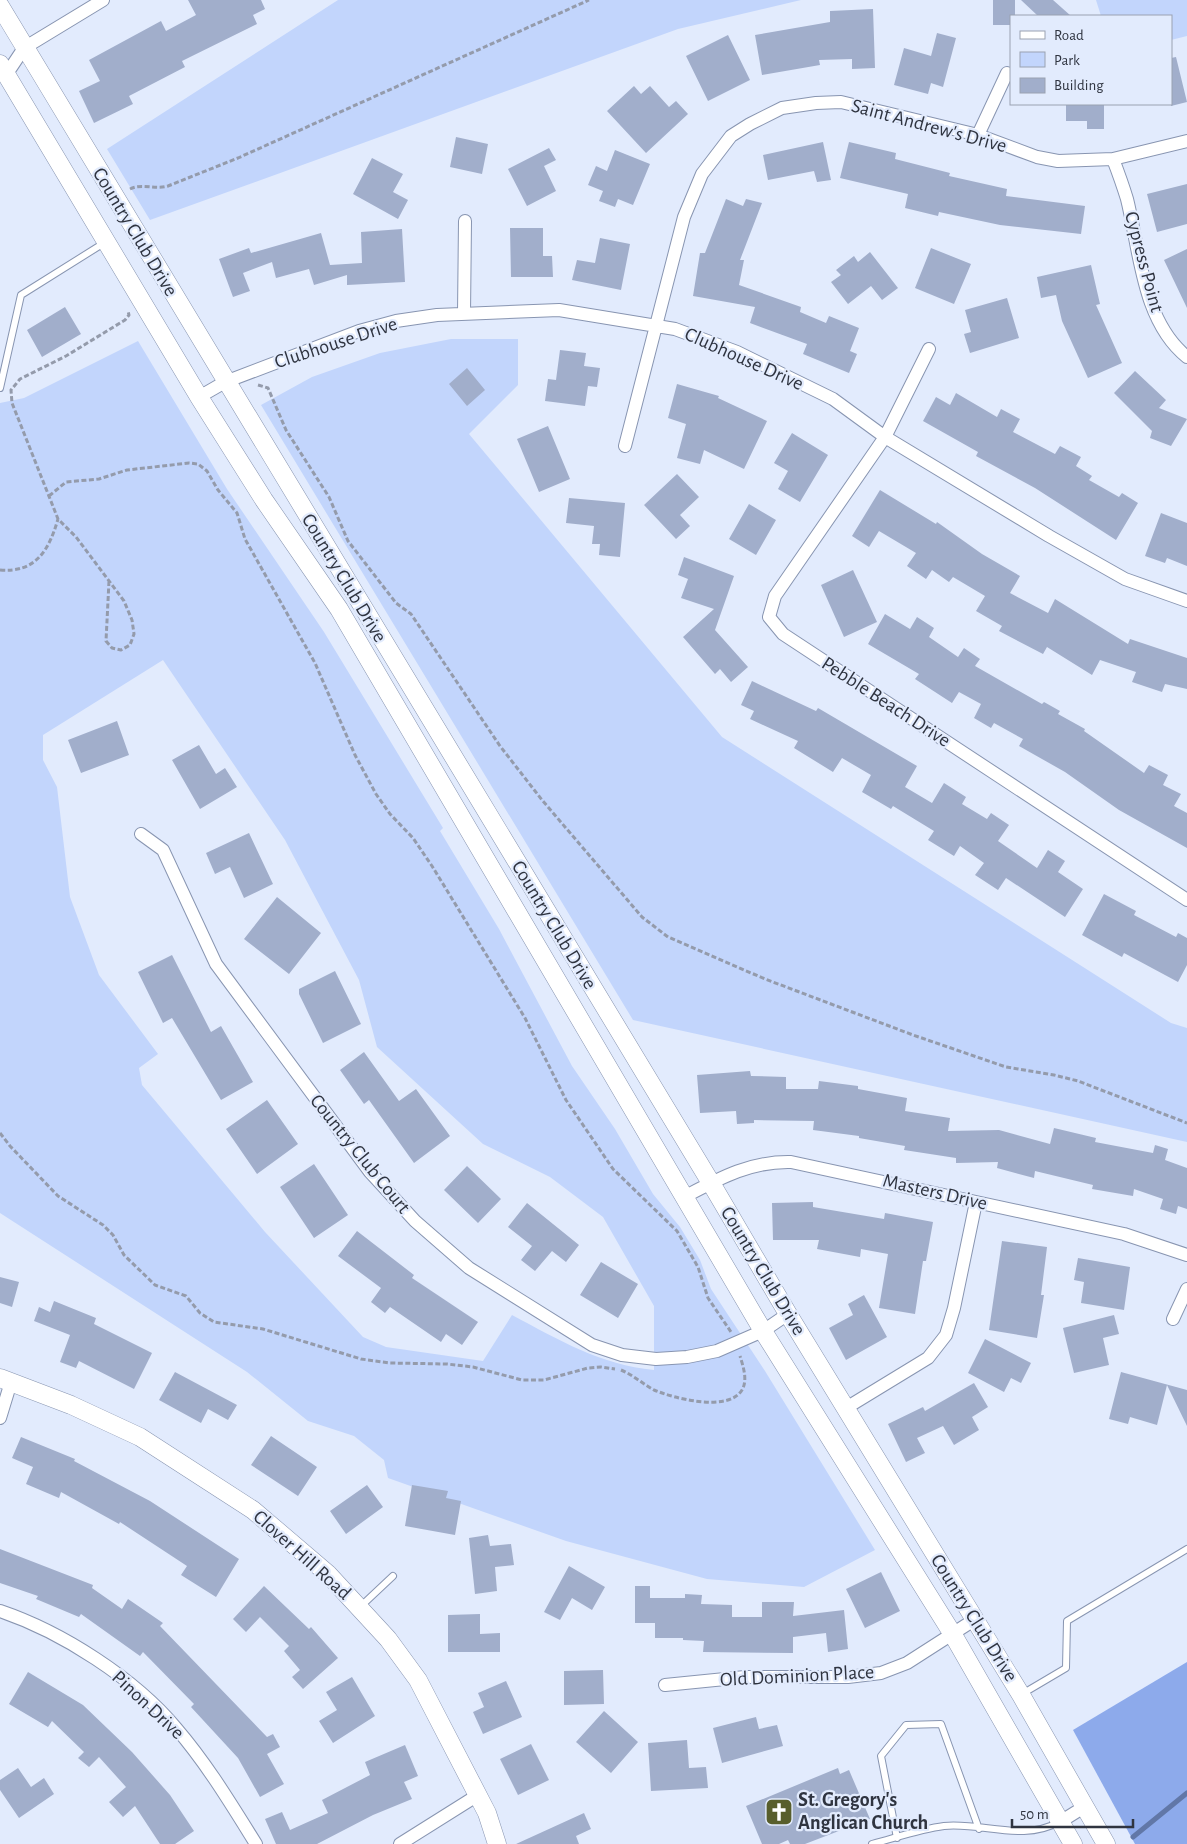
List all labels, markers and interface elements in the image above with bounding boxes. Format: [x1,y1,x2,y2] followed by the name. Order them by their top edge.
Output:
[1010,15,1172,105] legend
[1054,28,1084,43] text: Road
[1054,53,1080,68] text: Park
[1054,78,1104,93] text: Building
[849,96,1009,156] street label: Saint Andrew's Drive
[89,164,181,300] street label: Country Club Drive
[1121,209,1167,315] street label: Cypress Point
[272,314,400,372] street label: Clubhouse Drive
[682,324,806,394] street label: Clubhouse Drive
[298,510,390,646] street label: Country Club Drive
[818,653,954,751] street label: Pebble Beach Drive
[508,857,600,993] street label: Country Club Drive
[306,1091,414,1218] street label: Country Club Court
[881,1170,989,1214] street label: Masters Drive
[717,1203,809,1339] street label: Country Club Drive
[249,1506,355,1604] street label: Clover Hill Road
[927,1551,1021,1685] street label: Country Club Drive
[719,1662,875,1690] street label: Old Dominion Place
[108,1667,188,1743] street label: Pinon Drive
[798,1790,928,1833] place label: St. Gregory's Anglican Church
[1012,1796,1133,1828] scale bar
[764,1797,794,1827] church icon: St. Gregory's Anglican Church
[1020,1807,1049,1822] text: 50 m

